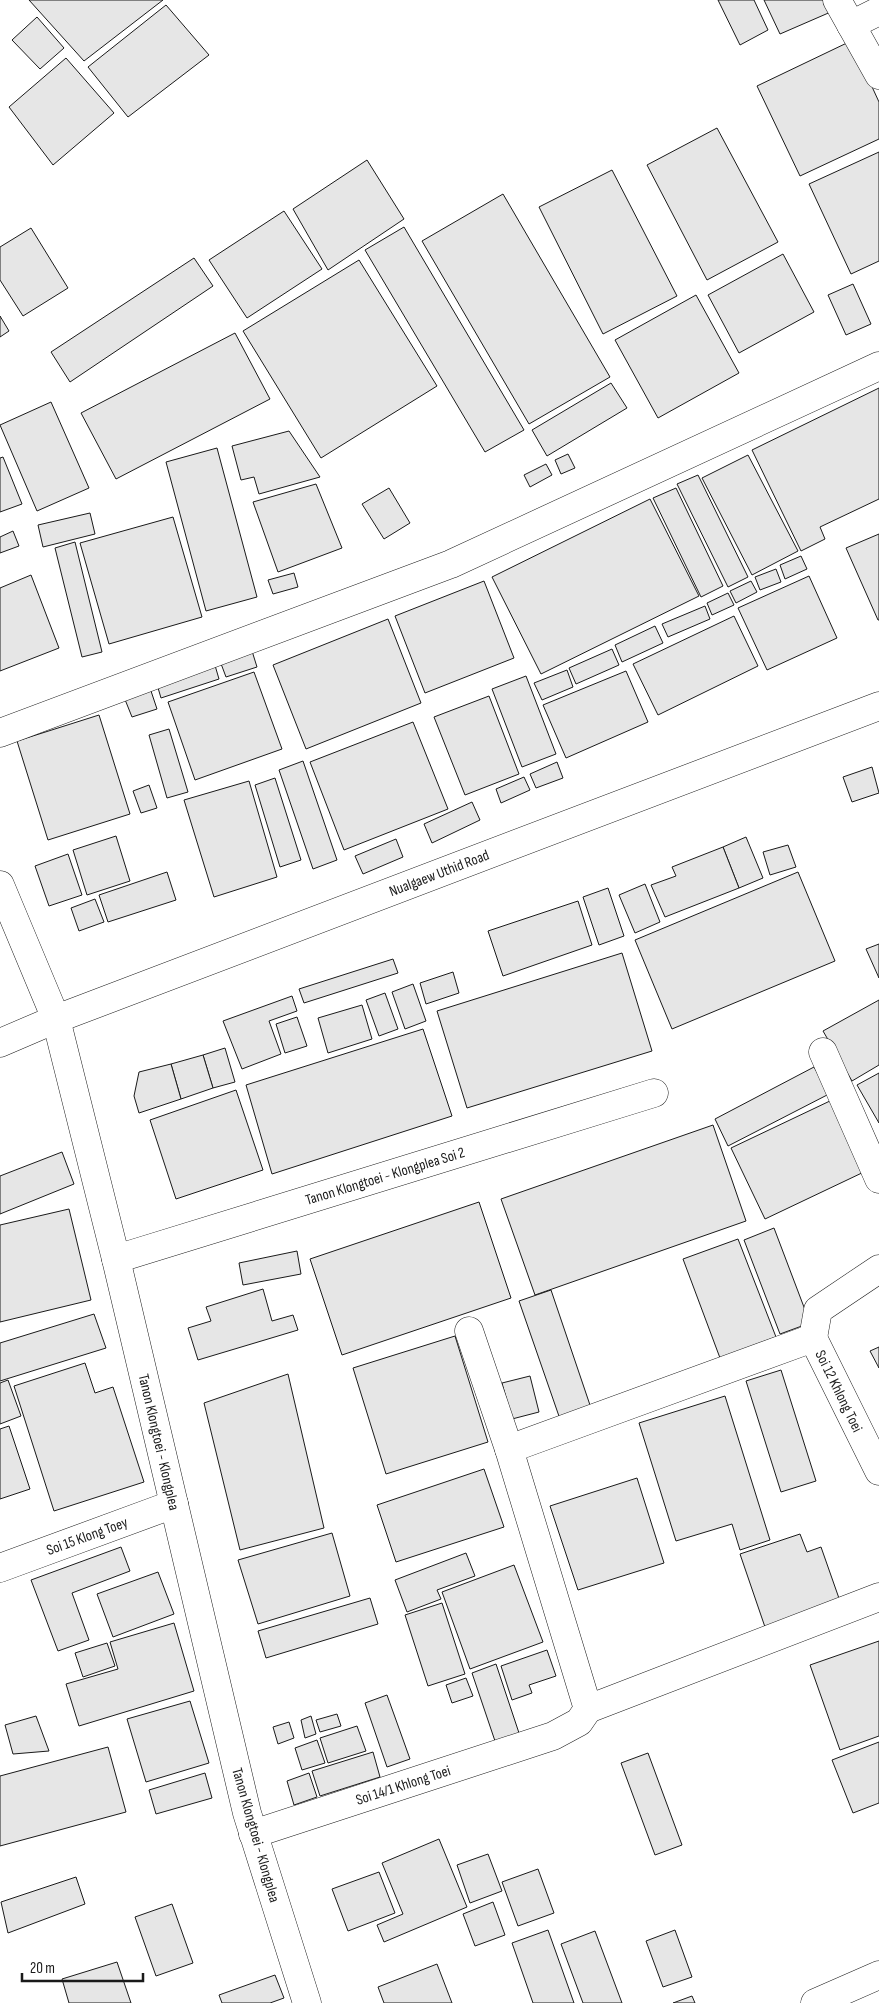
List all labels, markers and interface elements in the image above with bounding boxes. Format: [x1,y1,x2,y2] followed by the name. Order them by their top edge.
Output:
[386,846,492,901] street label: Nualgaew Uthid Road
[303,1143,467,1210] street label: Tanon Klongtoei - Klongplea Soi 2
[811,1347,867,1436] street label: Soi 12 Khlong Toei
[134,1372,183,1512] street label: Tanon Klongtoei - Klongplea
[44,1513,131,1560] street label: Soi 15 Klong Toey
[353,1761,453,1810] street label: Soi 14/1 Khlong Toei
[227,1766,284,1905] street label: Tanon Klongtoei - Klongplea
[22,1950,144,1982] scale bar
[30,1959,55,1978] text: 20 m

